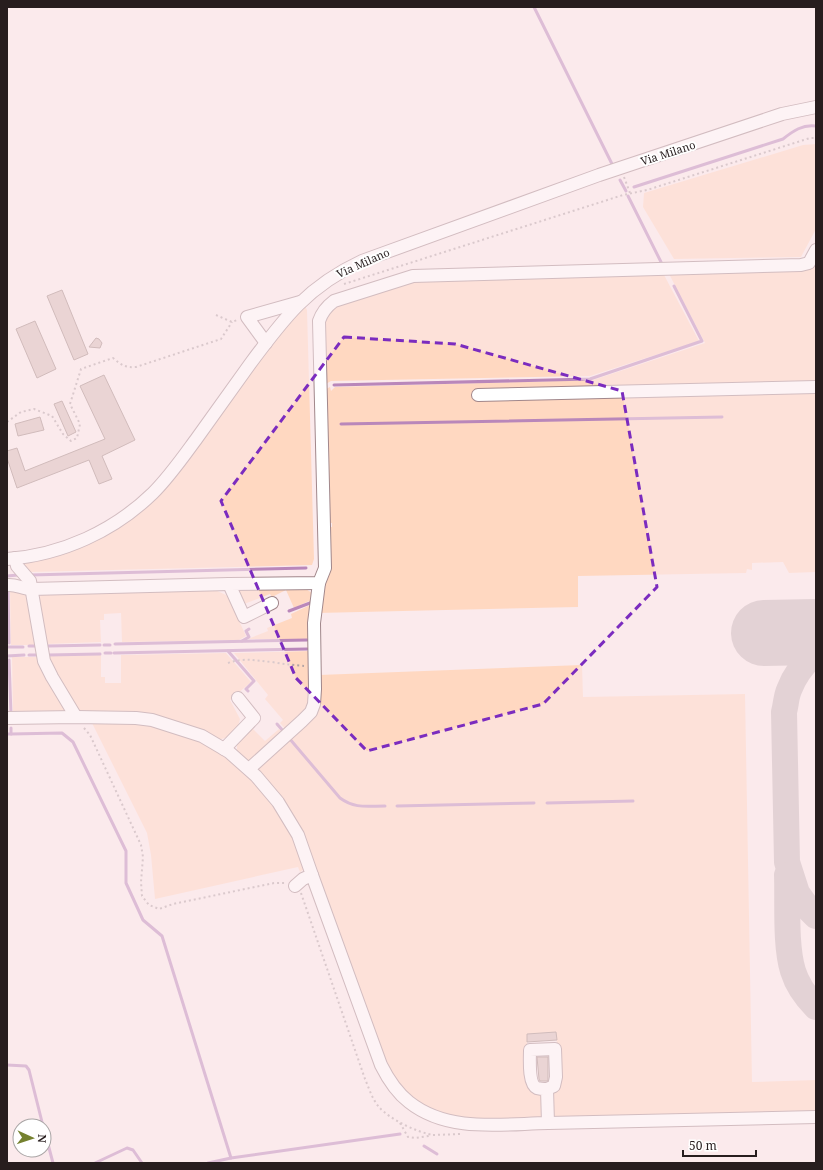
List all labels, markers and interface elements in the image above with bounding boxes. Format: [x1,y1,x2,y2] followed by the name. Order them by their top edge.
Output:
[638,137,697,168] street label: Via Milano
[334,244,392,281] street label: Via Milano
[12,1118,52,1158] north arrow
[683,1132,756,1158] scale bar
[35,1134,50,1144] text: N
[689,1137,717,1154] text: 50 m

